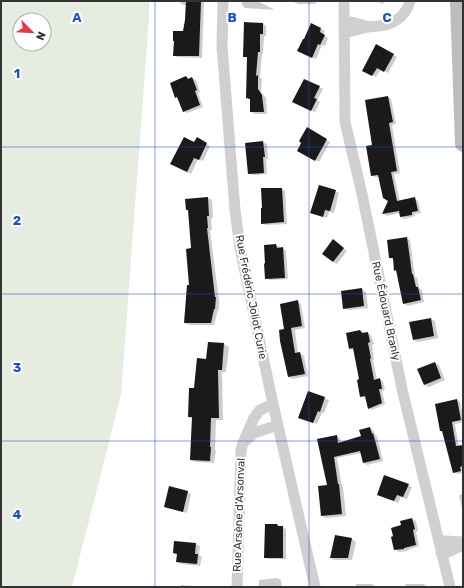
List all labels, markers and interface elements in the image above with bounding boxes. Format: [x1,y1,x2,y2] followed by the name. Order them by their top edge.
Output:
[72,10,82,25] text: A
[227,10,237,25] text: B
[382,10,392,25] text: C
[12,12,52,52] north arrow
[33,30,48,42] text: N
[14,66,20,81] text: 1
[13,213,21,228] text: 2
[233,234,269,360] street label: Rue Frédéric Joliot Curie
[369,260,403,362] street label: Rue Édouard Branly
[13,360,22,375] text: 3
[231,458,247,572] street label: Rue Arsène d'Arsonval
[13,507,22,522] text: 4

